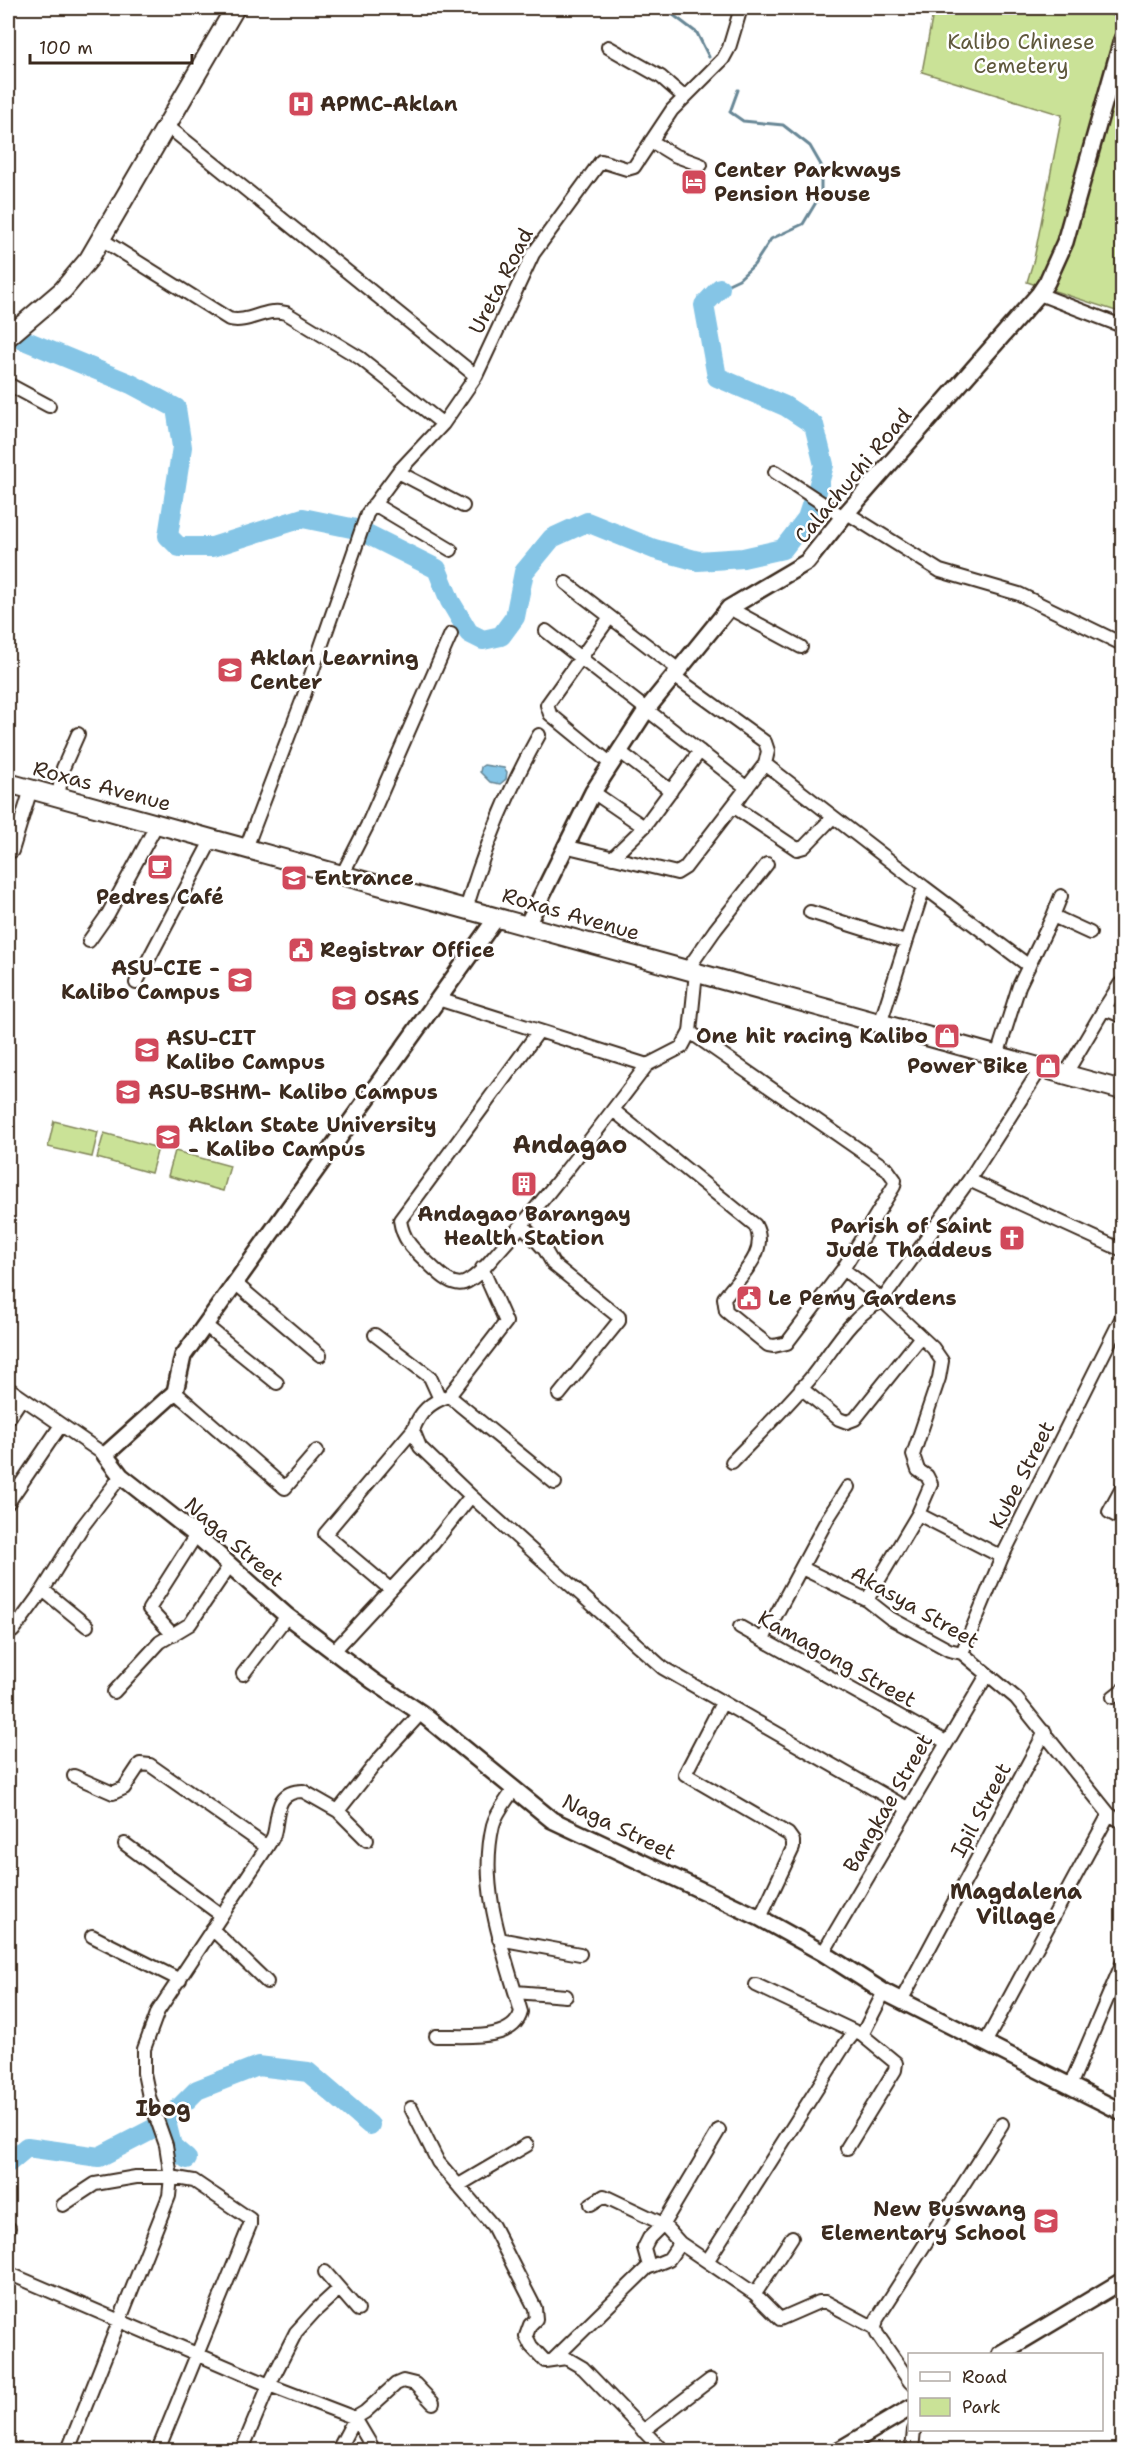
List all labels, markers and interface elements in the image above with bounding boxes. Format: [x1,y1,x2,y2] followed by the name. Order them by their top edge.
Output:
[30,27,192,65] scale bar
[947,28,1095,80] park label: Kalibo Chinese Cemetery
[39,36,93,60] text: 100 m
[286,89,316,119] hospital icon: APMC-Aklan
[320,90,458,118] place label: APMC-Aklan
[714,156,901,208] place label: Center Parkways Pension House
[679,167,709,197] hotel icon: Center Parkways Pension House
[462,223,540,339] street label: Ureta Road
[788,402,918,550] street label: Calachuchi Road
[250,644,419,696] place label: Aklan Learning Center
[215,655,245,685] school or university icon: Aklan Learning Center
[30,754,174,818] street label: Roxas Avenue
[145,852,175,882] cafe icon: Pedres Café
[279,863,309,893] school or university icon: Entrance
[314,864,414,892] place label: Entrance
[499,881,643,947] street label: Roxas Avenue
[96,883,224,911] place label: Pedres Café
[286,935,316,965] public building icon: Registrar Office
[320,936,495,964] place label: Registrar Office
[61,954,220,1006] place label: ASU-CIE - Kalibo Campus
[225,965,255,995] school or university icon: ASU-CIE - Kalibo Campus
[329,983,359,1013] school or university icon: OSAS
[364,984,419,1012] place label: OSAS
[932,1021,962,1051] shop icon: One hit racing Kalibo
[696,1022,928,1050] place label: One hit racing Kalibo
[166,1024,325,1076] place label: ASU-CIT Kalibo Campus
[132,1035,162,1065] school or university icon: ASU-CIT Kalibo Campus
[1033,1051,1063,1081] shop icon: Power Bike
[907,1052,1028,1080] place label: Power Bike
[113,1077,143,1107] school or university icon: ASU-BSHM- Kalibo Campus
[148,1078,438,1106] place label: ASU-BSHM- Kalibo Campus
[188,1111,437,1163] place label: Aklan State University - Kalibo Campus
[153,1122,183,1152] school or university icon: Aklan State University - Kalibo Campus
[513,1129,627,1161] district label: Andagao
[509,1169,539,1199] building icon: Andagao Barangay Health Station
[417,1200,631,1252] place label: Andagao Barangay Health Station
[826,1212,992,1264] place label: Parish of Saint Jude Thaddeus
[997,1223,1027,1253] church icon: Parish of Saint Jude Thaddeus
[734,1283,764,1313] public building icon: Le Pemy Gardens
[768,1284,957,1312] place label: Le Pemy Gardens
[983,1416,1061,1534] street label: Kube Street
[178,1491,290,1593] street label: Naga Street
[846,1559,984,1655] street label: Akasya Street
[753,1604,921,1714] street label: Kamagong Street
[837,1728,939,1878] street label: Bangkae Street
[944,1758,1018,1862] street label: Ipil Street
[557,1787,681,1867] street label: Naga Street
[950,1877,1082,1931] district label: Magdalena Village
[135,2094,191,2123] district label: Ibog
[821,2195,1026,2247] place label: New Buswang Elementary School
[1031,2206,1061,2236] school or university icon: New Buswang Elementary School
[908,2353,1103,2431] legend
[962,2365,1007,2389] text: Road
[962,2395,1001,2419] text: Park

